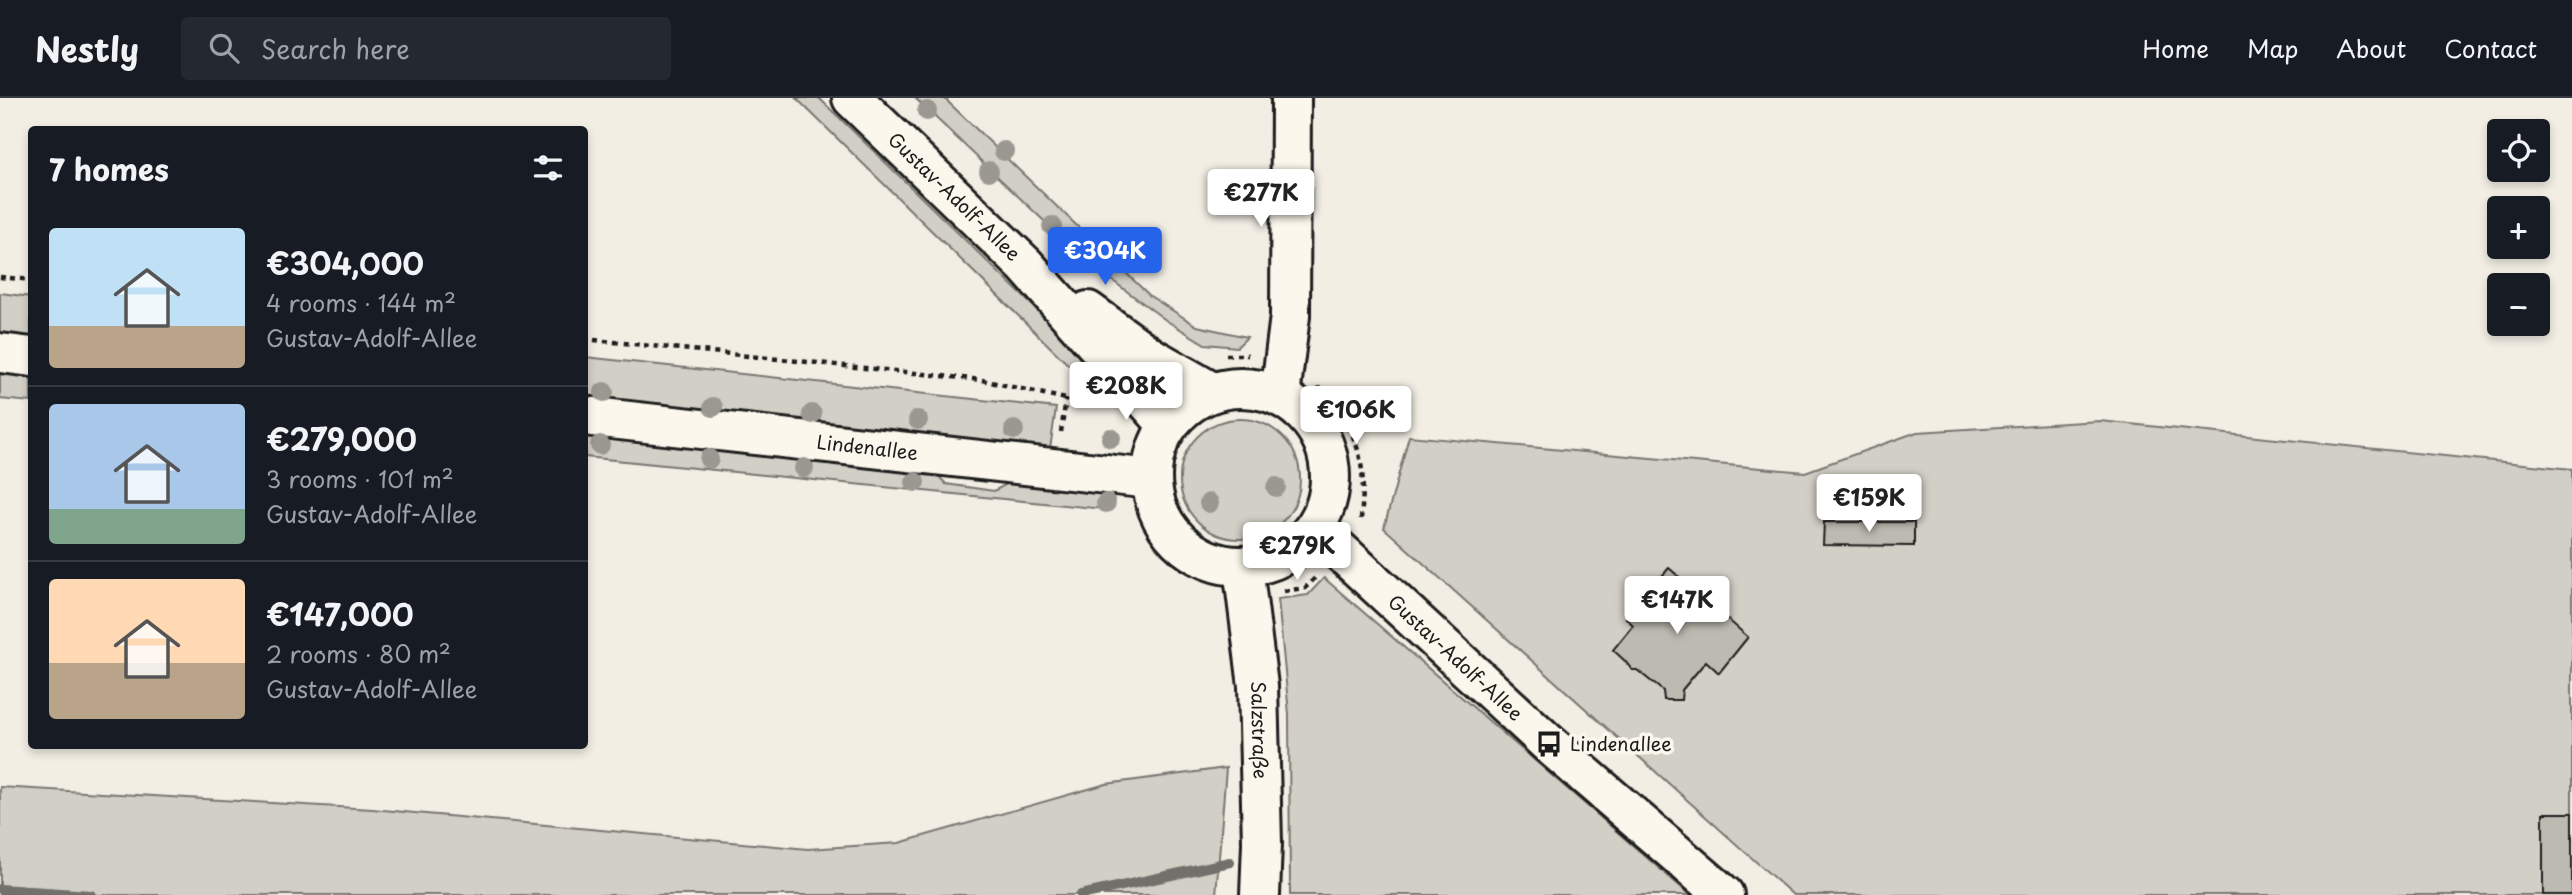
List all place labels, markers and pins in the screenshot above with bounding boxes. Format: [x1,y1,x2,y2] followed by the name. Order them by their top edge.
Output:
[1212,170,1310,229] pin: €277K
[1056,228,1154,287] pin: €304K
[1077,362,1175,422] pin: €208K
[1307,386,1405,446] pin: €106K
[1820,474,1918,534] pin: €159K
[1248,522,1346,582] pin: €279K
[1628,576,1726,636] pin: €147K
[1534,729,1564,759] bus stop icon: Lindenallee
[1570,729,1672,757] place label: Lindenallee

